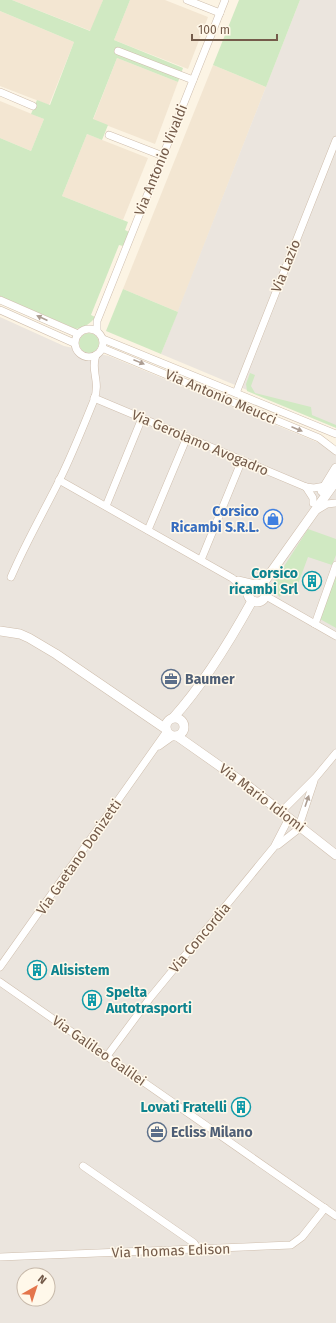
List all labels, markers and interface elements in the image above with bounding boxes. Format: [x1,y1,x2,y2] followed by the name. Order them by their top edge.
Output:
[192,16,277,42] scale bar
[198,23,230,37] text: 100 m
[131,102,191,218] street label: Via Antonio Vivaldi
[268,237,304,295] street label: Via Lazio
[36,315,47,321] one-way arrow
[133,360,145,366] one-way arrow
[162,366,280,428] street label: Via Antonio Meucci
[129,406,271,480] street label: Via Gerolamo Avogadro
[292,426,303,432] one-way arrow
[171,503,259,536] place label: Corsico Ricambi S.R.L.
[262,508,284,530] shop icon: Corsico Ricambi S.R.L.
[229,565,299,598] place label: Corsico ricambi Srl
[301,570,323,592] building icon: Corsico ricambi Srl
[160,668,182,690] office icon: Baumer
[185,671,235,688] place label: Baumer
[216,760,308,836] street label: Via Mario Idiomi
[304,795,310,807] one-way arrow
[33,796,125,918] street label: Via Gaetano Donizetti
[166,899,234,977] street label: Via Concordia
[26,959,48,981] building icon: Alisistem
[50,962,110,979] place label: Alisistem
[105,984,192,1017] place label: Spelta Autotrasporti
[81,989,103,1011] building icon: Spelta Autotrasporti
[49,1012,149,1090] street label: Via Galileo Galilei
[230,1096,252,1118] building icon: Lovati Fratelli
[141,1099,227,1116] place label: Lovati Fratelli
[146,1121,168,1143] office icon: Ecliss Milano
[171,1124,253,1141] place label: Ecliss Milano
[111,1240,231,1262] street label: Via Thomas Edison
[16,1267,56,1307] north arrow
[35,1272,49,1287] text: N

